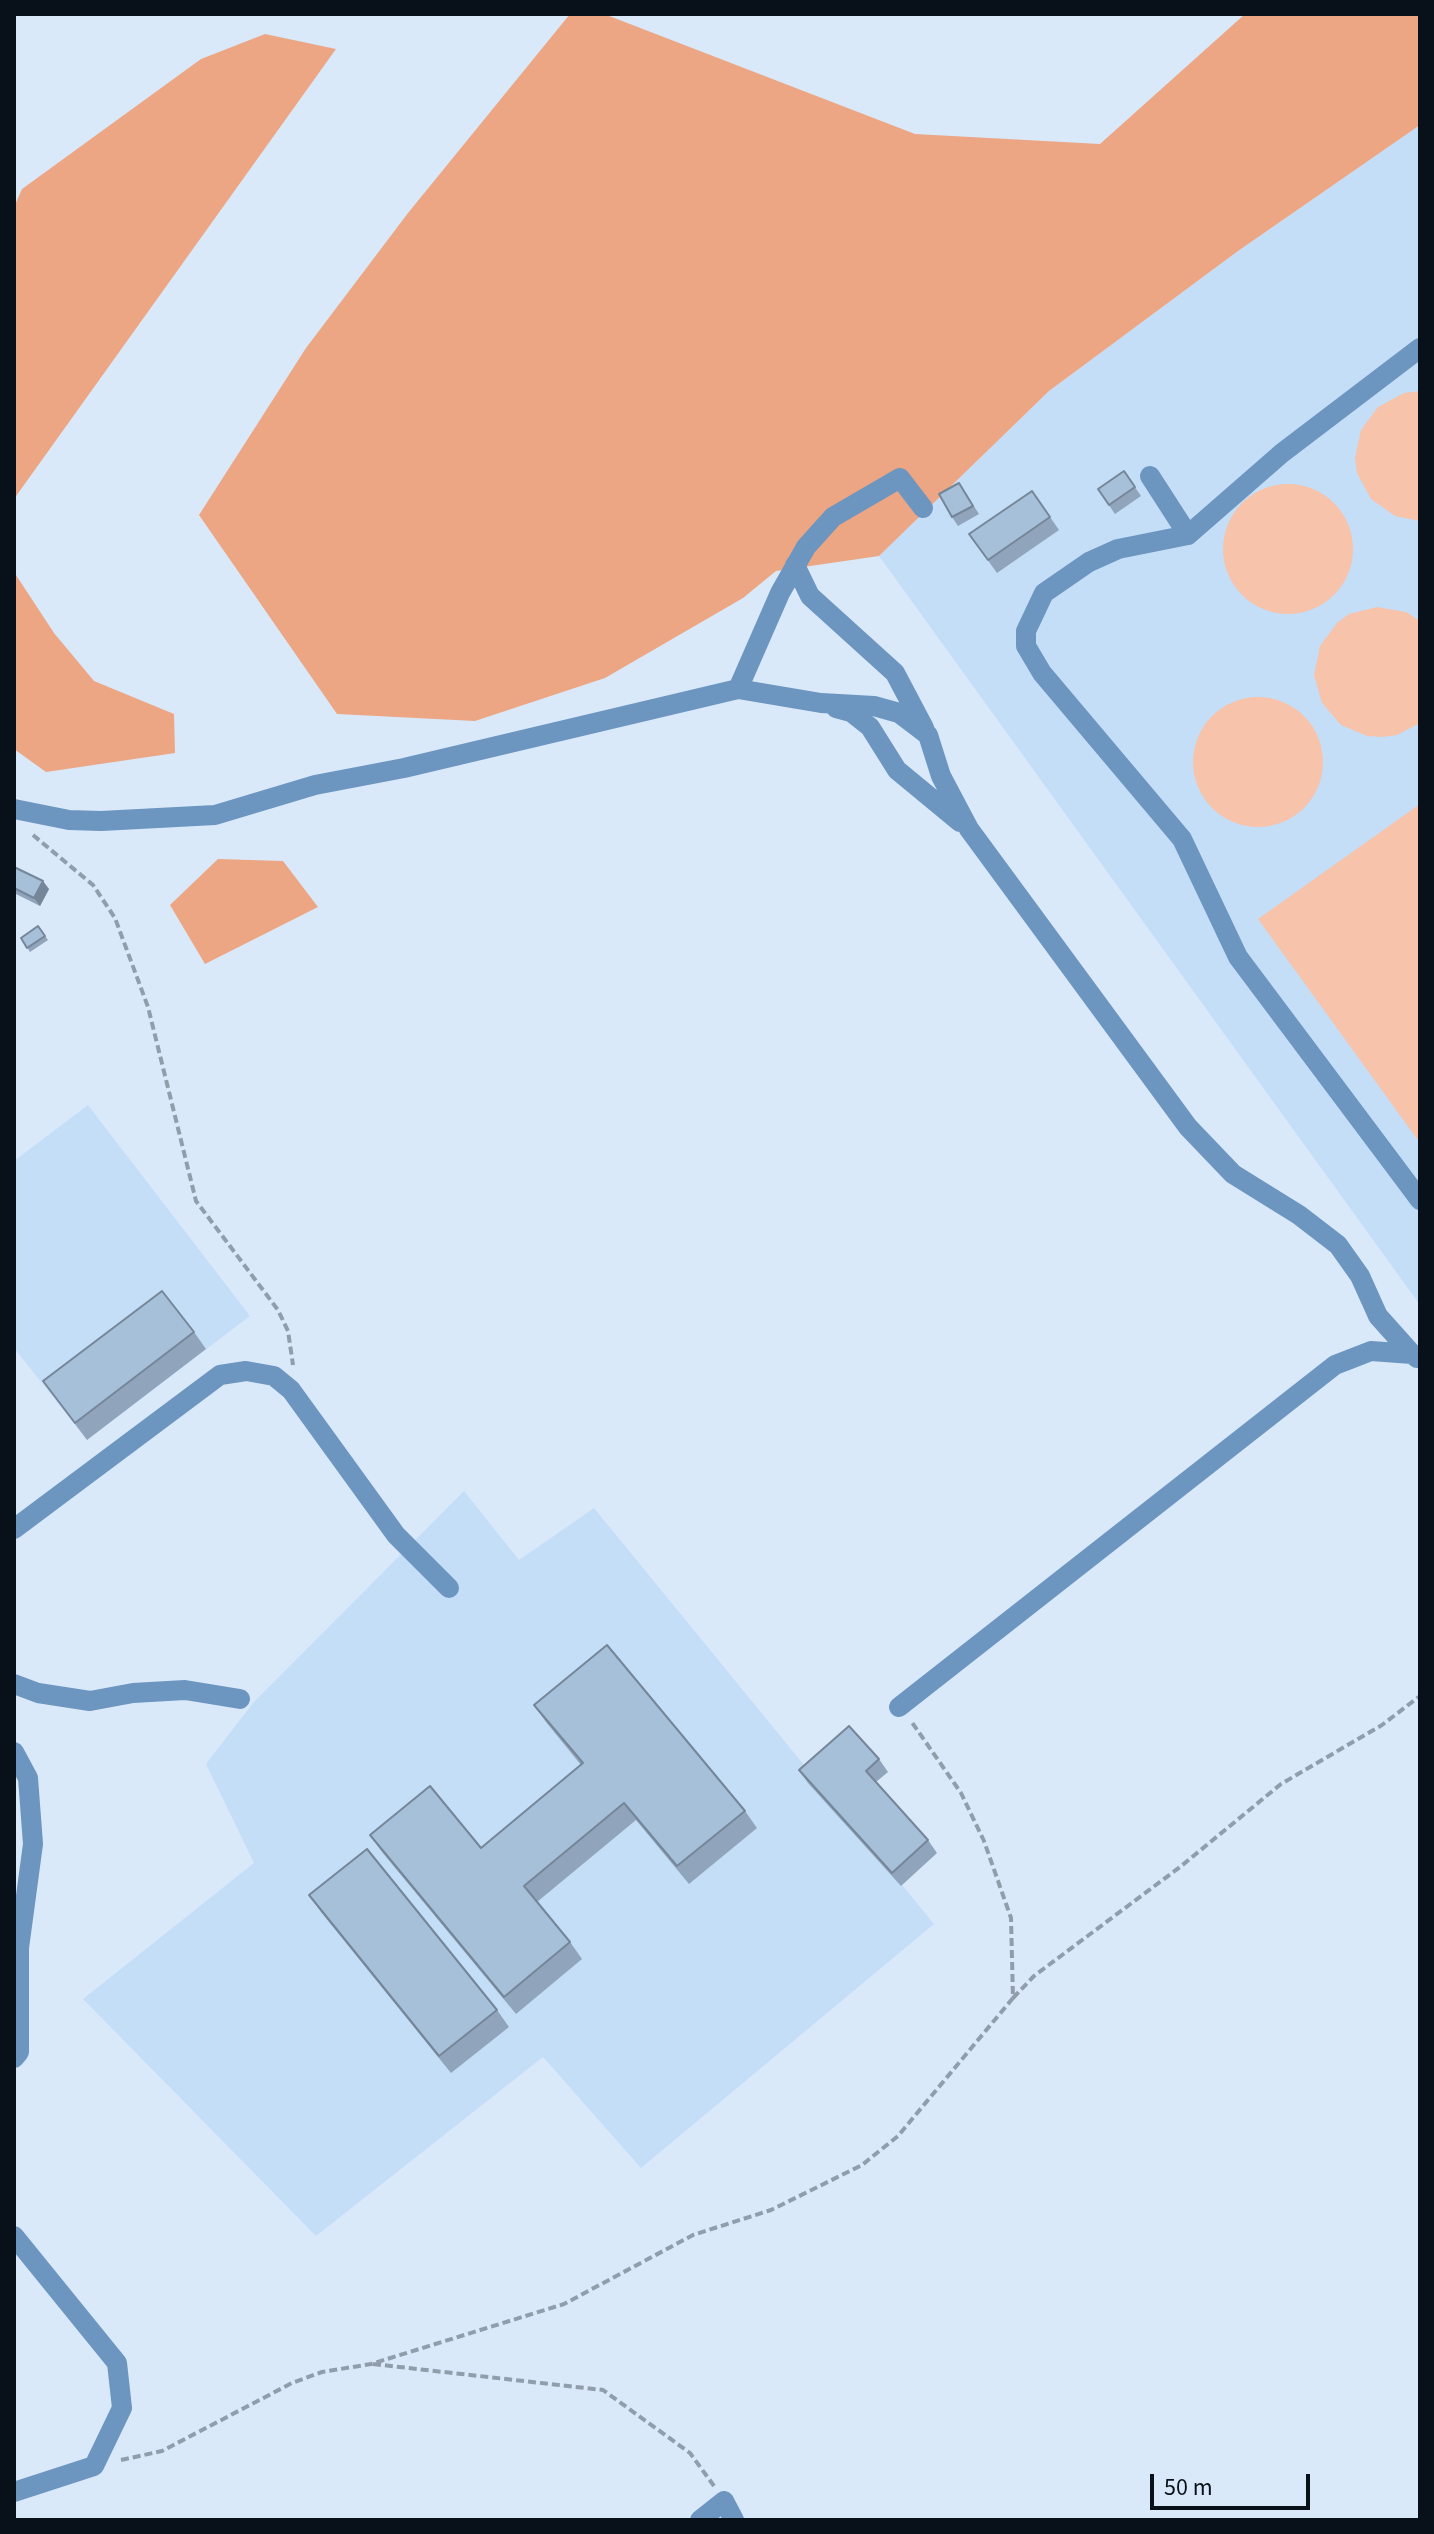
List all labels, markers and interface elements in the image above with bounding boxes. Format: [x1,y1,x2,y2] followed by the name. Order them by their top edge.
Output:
[1154,2458,1314,2508] scale bar
[1164,2470,1213,2505] text: 50 m

